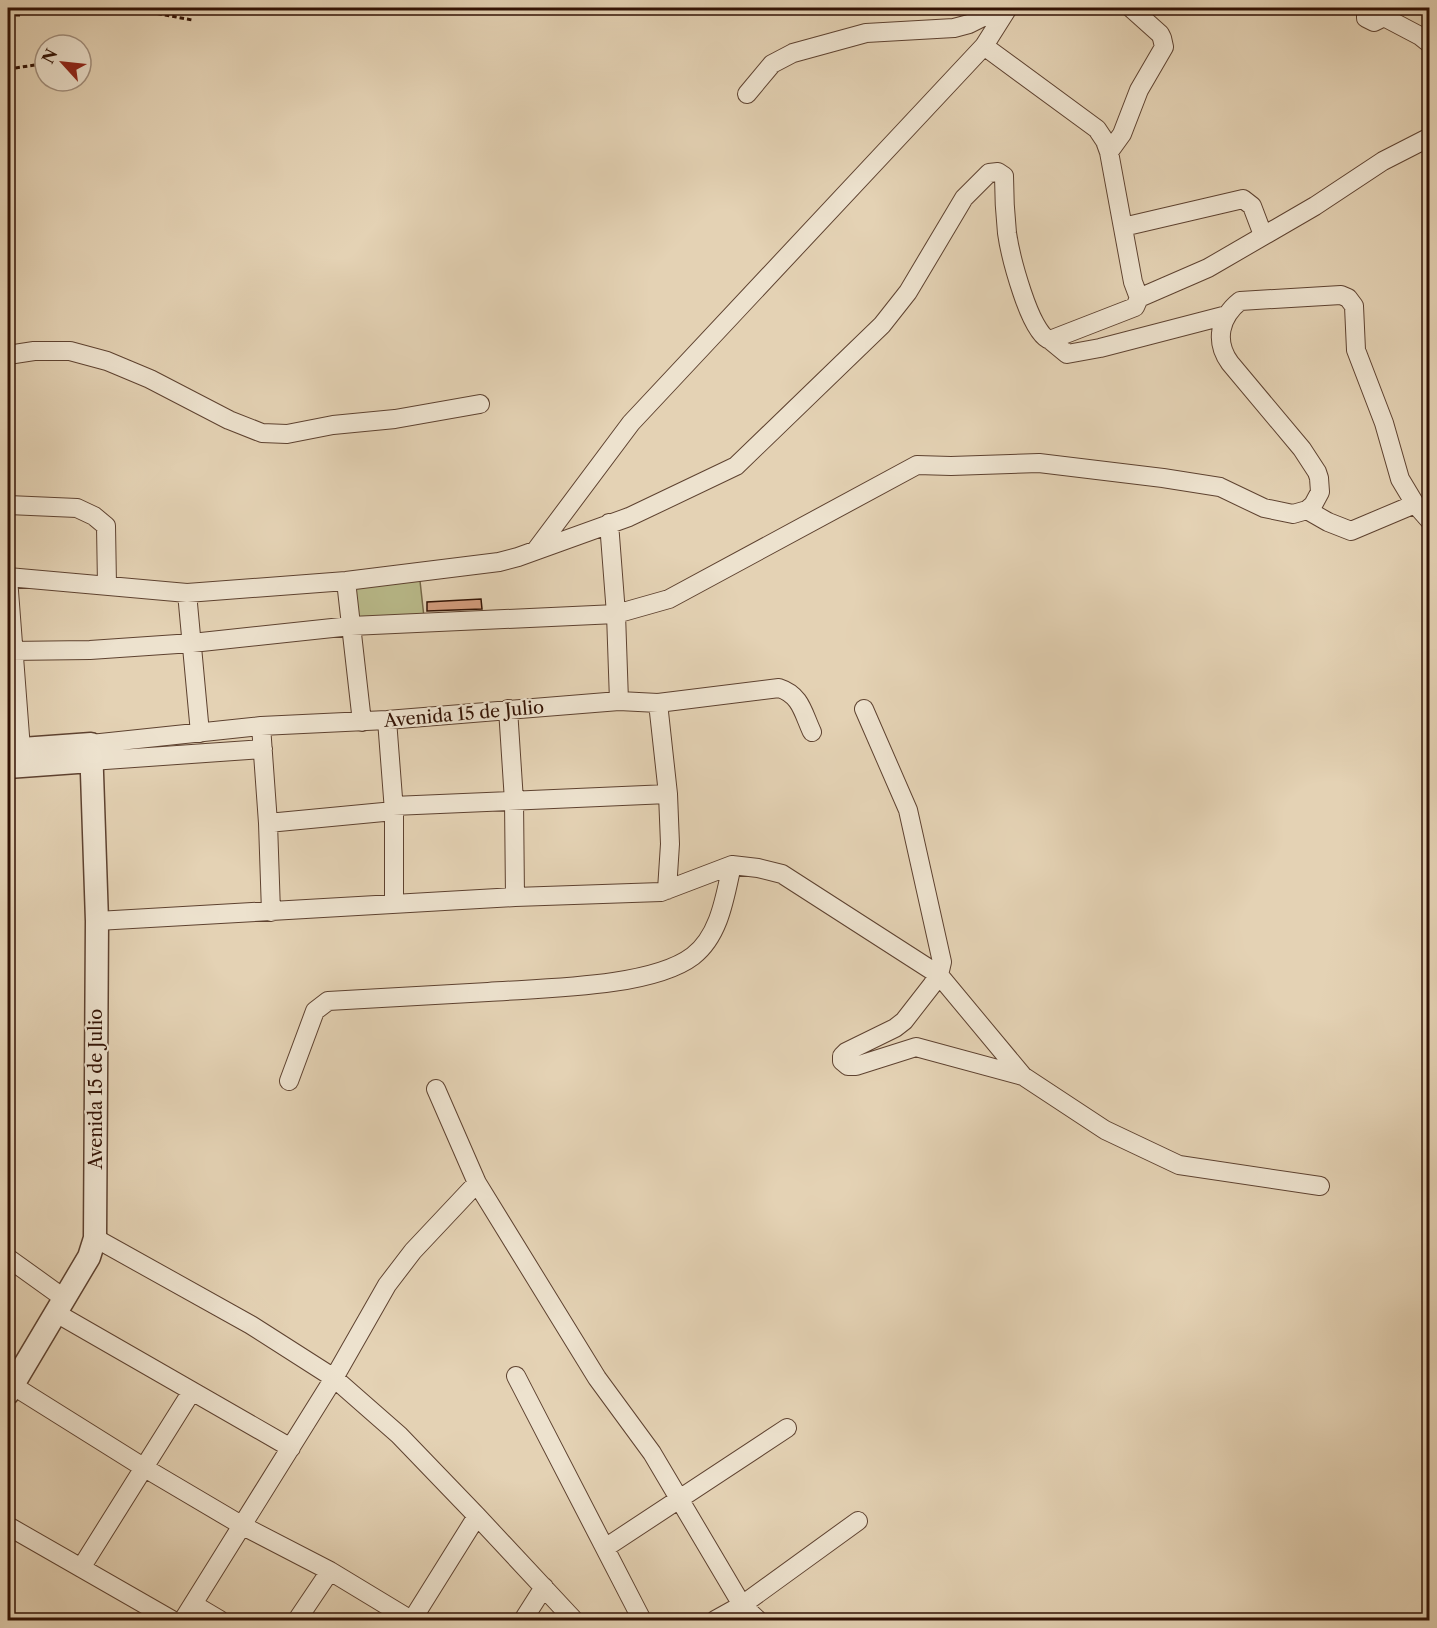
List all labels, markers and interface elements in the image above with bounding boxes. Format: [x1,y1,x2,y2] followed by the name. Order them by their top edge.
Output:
[33,33,93,93] north arrow
[38,45,62,67] text: N
[382,696,545,732] street label: Avenida 15 de Julio
[85,1009,107,1170] street label: Avenida 15 de Julio

